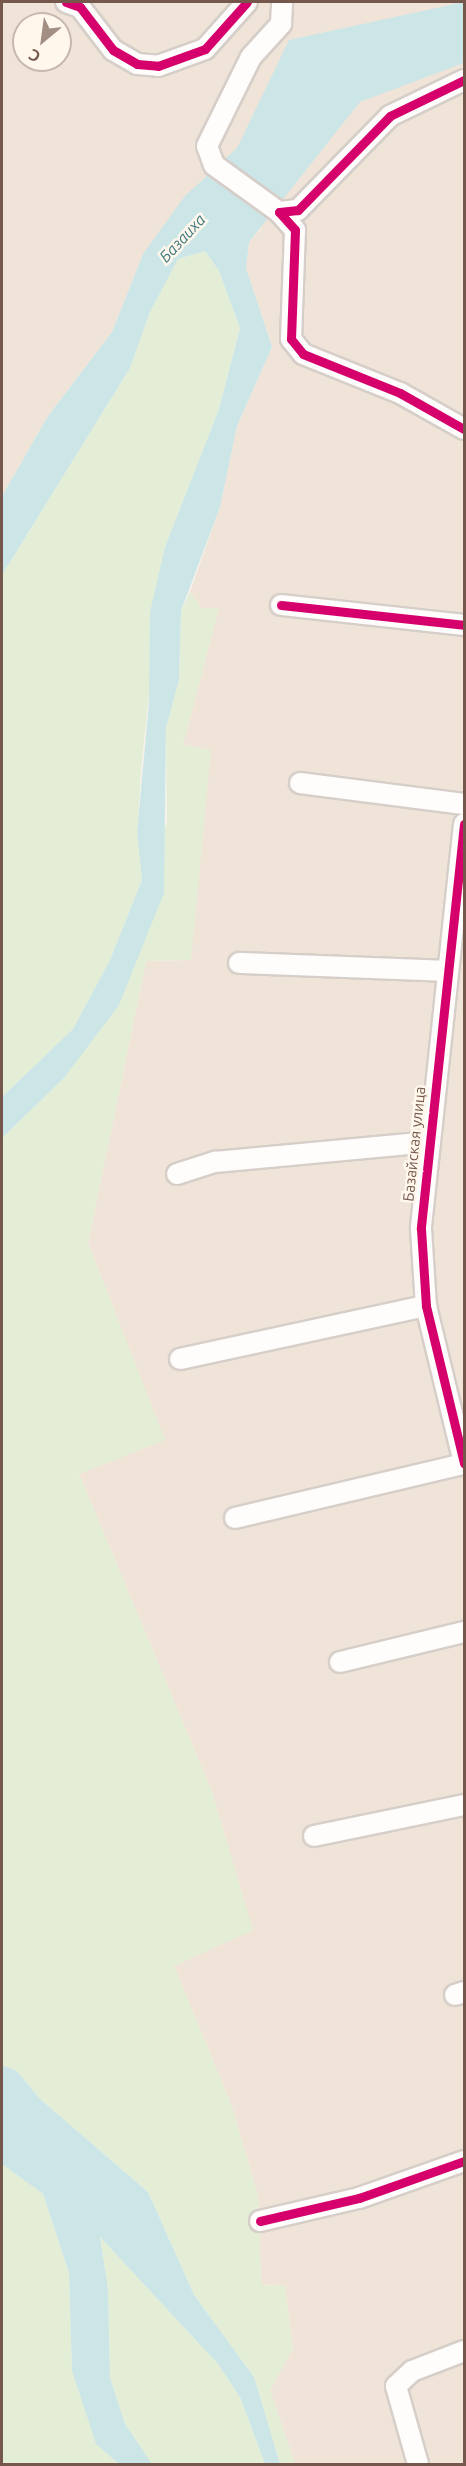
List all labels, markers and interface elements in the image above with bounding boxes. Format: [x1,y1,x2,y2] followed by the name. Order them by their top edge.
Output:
[12,12,72,72] north arrow
[25,46,43,66] text: С
[155,210,209,266] water label: Базаиха
[399,1086,429,1202] street label: Базайская улица

